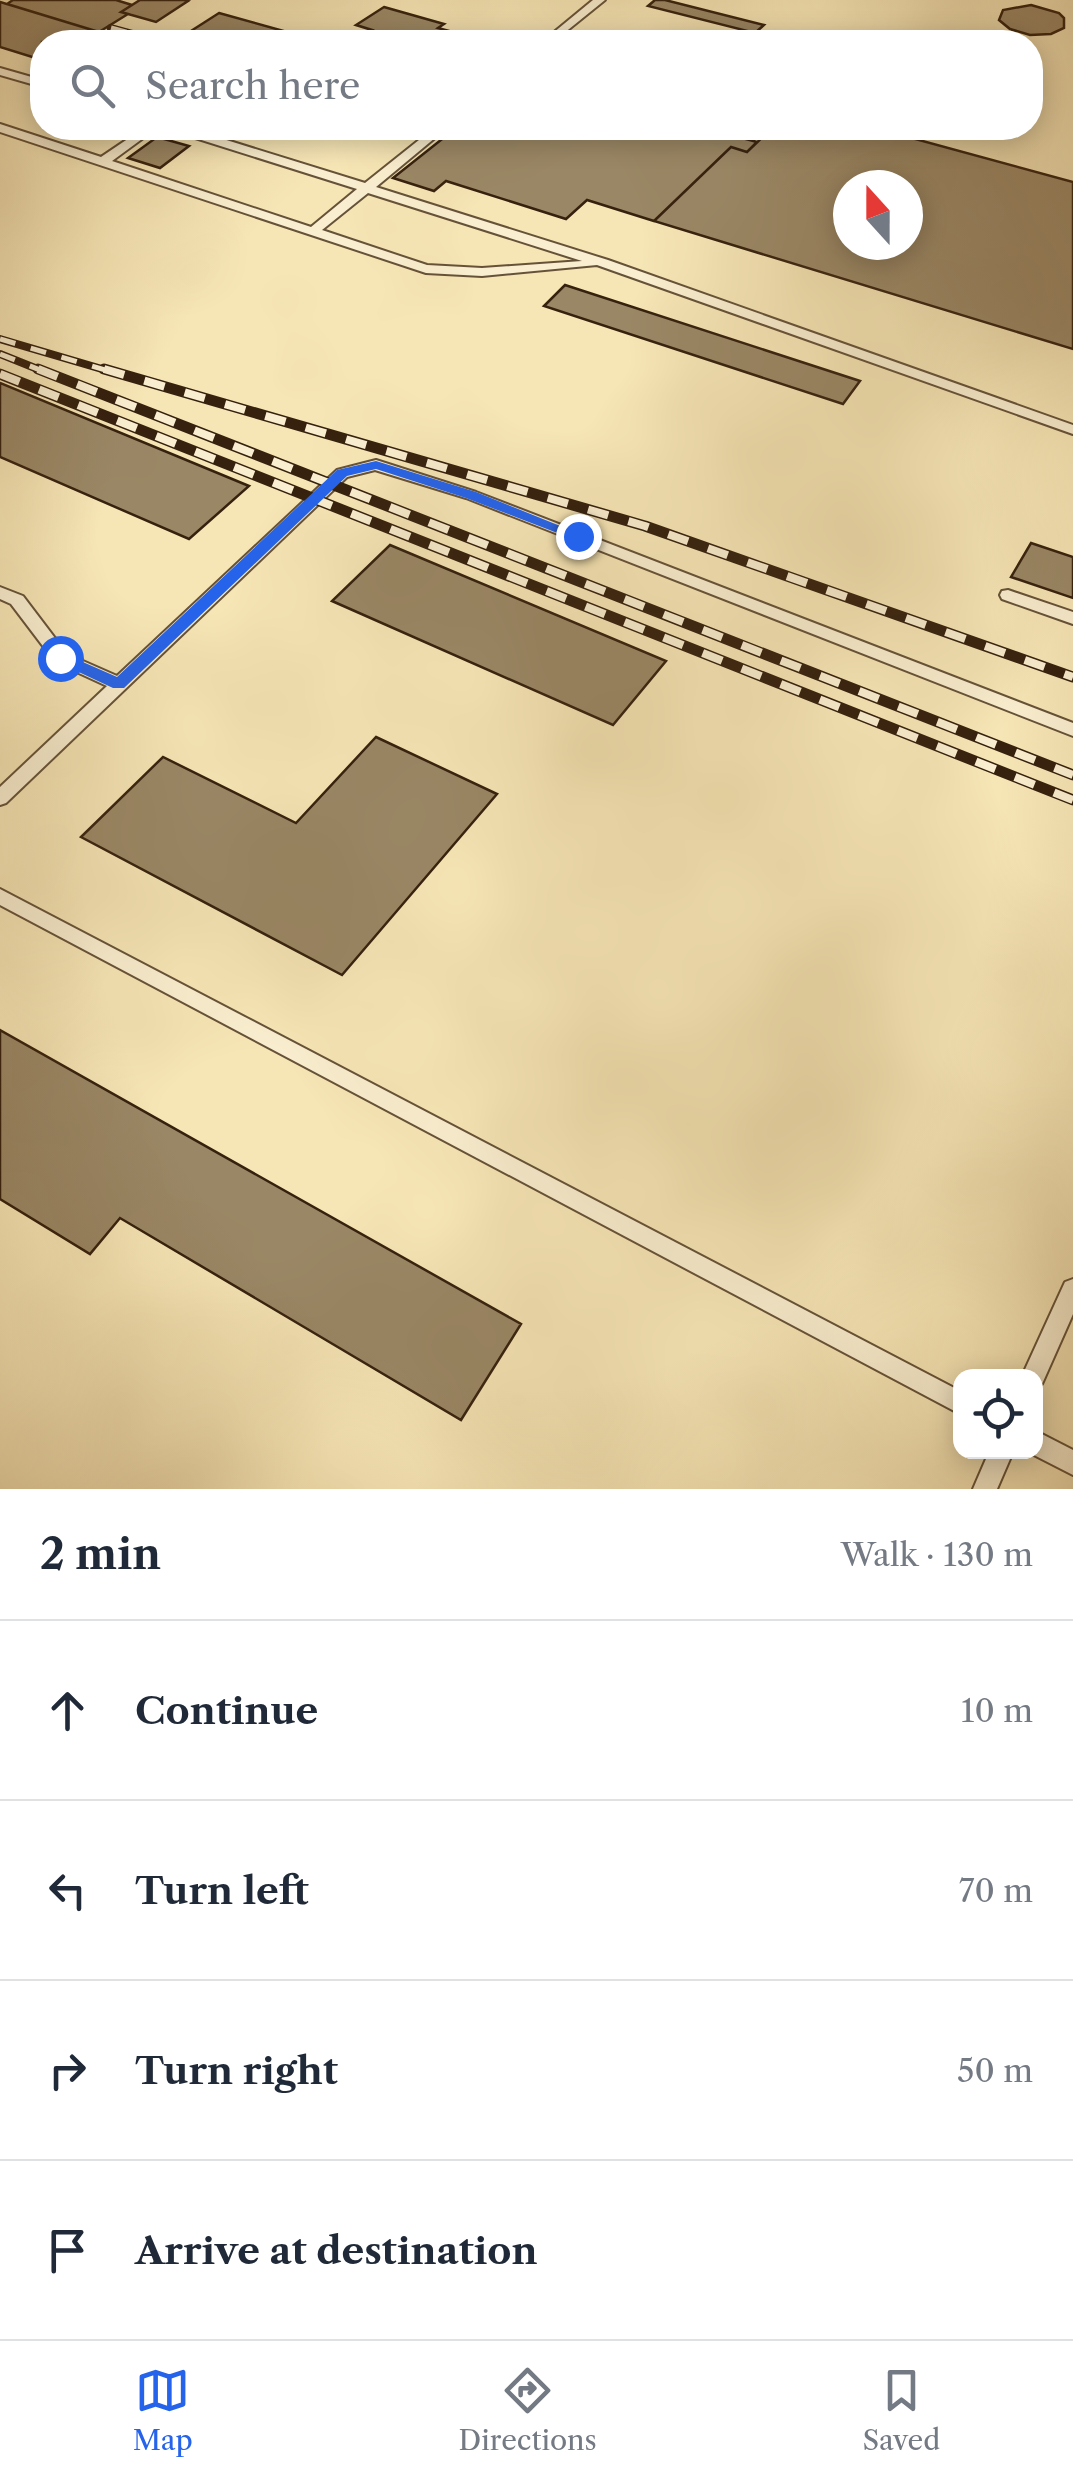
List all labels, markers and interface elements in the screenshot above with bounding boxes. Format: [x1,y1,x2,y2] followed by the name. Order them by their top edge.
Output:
[30,30,1043,140] search box
[65,58,120,113] icon: search
[145,62,360,109] text: Search here
[833,170,923,260] north arrow
[556,514,602,560] route end
[38,636,84,682] route start
[953,1369,1043,1459] map controls
[953,1369,1043,1459] button: locate
[40,1528,161,1580] text: 2 min
[841,1535,1033,1574] text: Walk · 130 m
[40,1683,95,1738] icon: ahead
[135,1687,318,1734] text: Continue
[961,1691,1033,1730] text: 10 m
[40,1863,95,1918] icon: left
[135,1867,309,1914] text: Turn left
[959,1871,1033,1910] text: 70 m
[40,2043,95,2098] icon: right
[135,2047,338,2094] text: Turn right
[957,2051,1033,2090] text: 50 m
[40,2223,95,2278] icon: arrive
[135,2227,538,2274] text: Arrive at destination
[133,2363,193,2457] tab: Map
[458,2363,597,2457] tab: Directions
[862,2363,940,2457] tab: Saved

